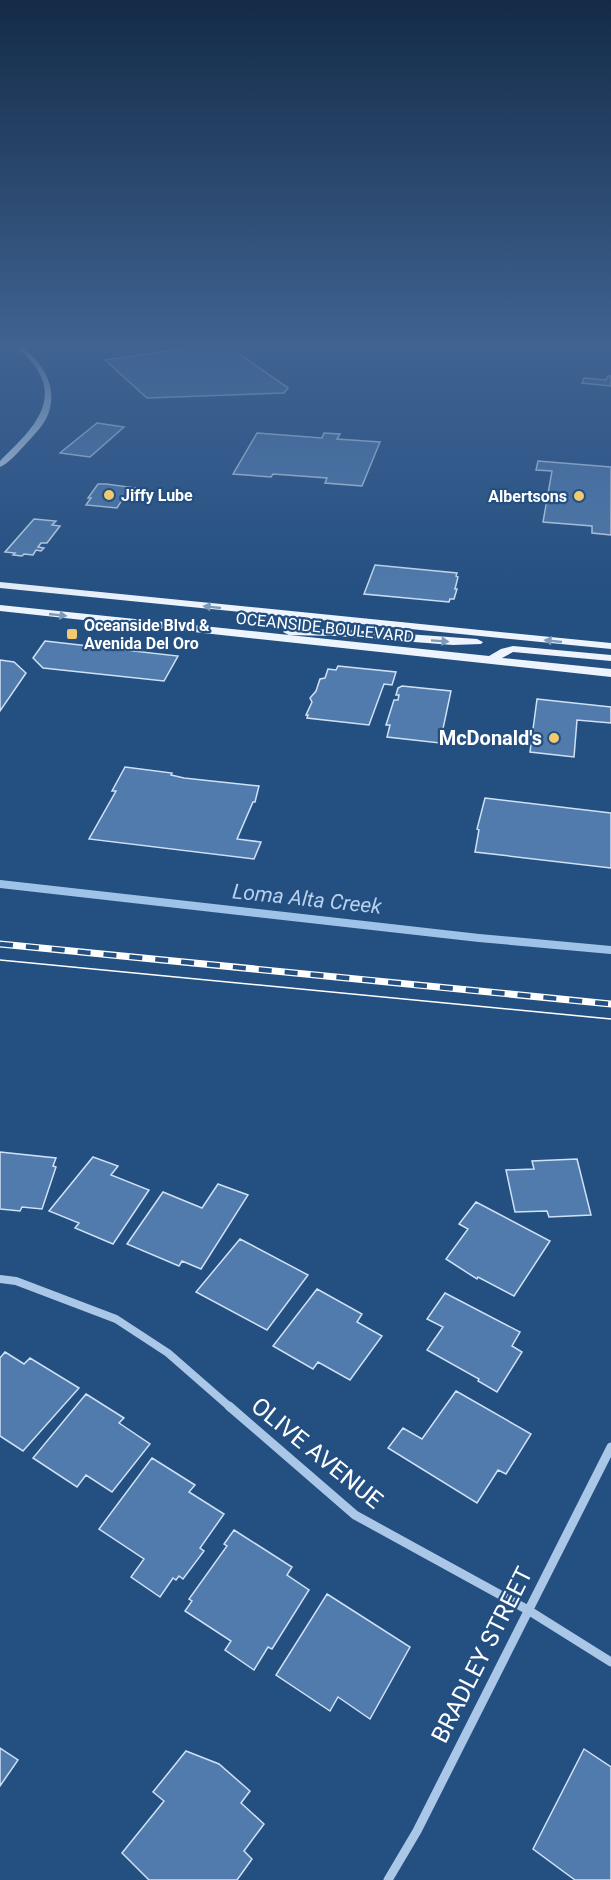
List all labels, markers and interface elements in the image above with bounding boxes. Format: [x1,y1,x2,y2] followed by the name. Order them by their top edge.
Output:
[121,486,193,505] place label: Jiffy Lube
[488,487,567,506] place label: Albertsons
[102,488,116,502] marker: Jiffy Lube
[572,489,586,503] marker: Albertsons
[203,603,222,612] one-way arrow
[235,609,415,646] street label: OCEANSIDE BOULEVARD
[49,610,68,619] one-way arrow
[84,616,210,653] place label: Oceanside Blvd & Avenida Del Oro
[65,627,79,641] marker: Oceanside Blvd & Avenida Del Oro
[431,636,450,646] one-way arrow
[543,636,562,646] one-way arrow
[439,726,542,750] place label: McDonald's
[547,731,561,745] marker: McDonald's
[231,879,383,919] water label: Loma Alta Creek
[246,1392,388,1514] street label: OLIVE AVENUE
[426,1563,538,1747] street label: BRADLEY STREET

